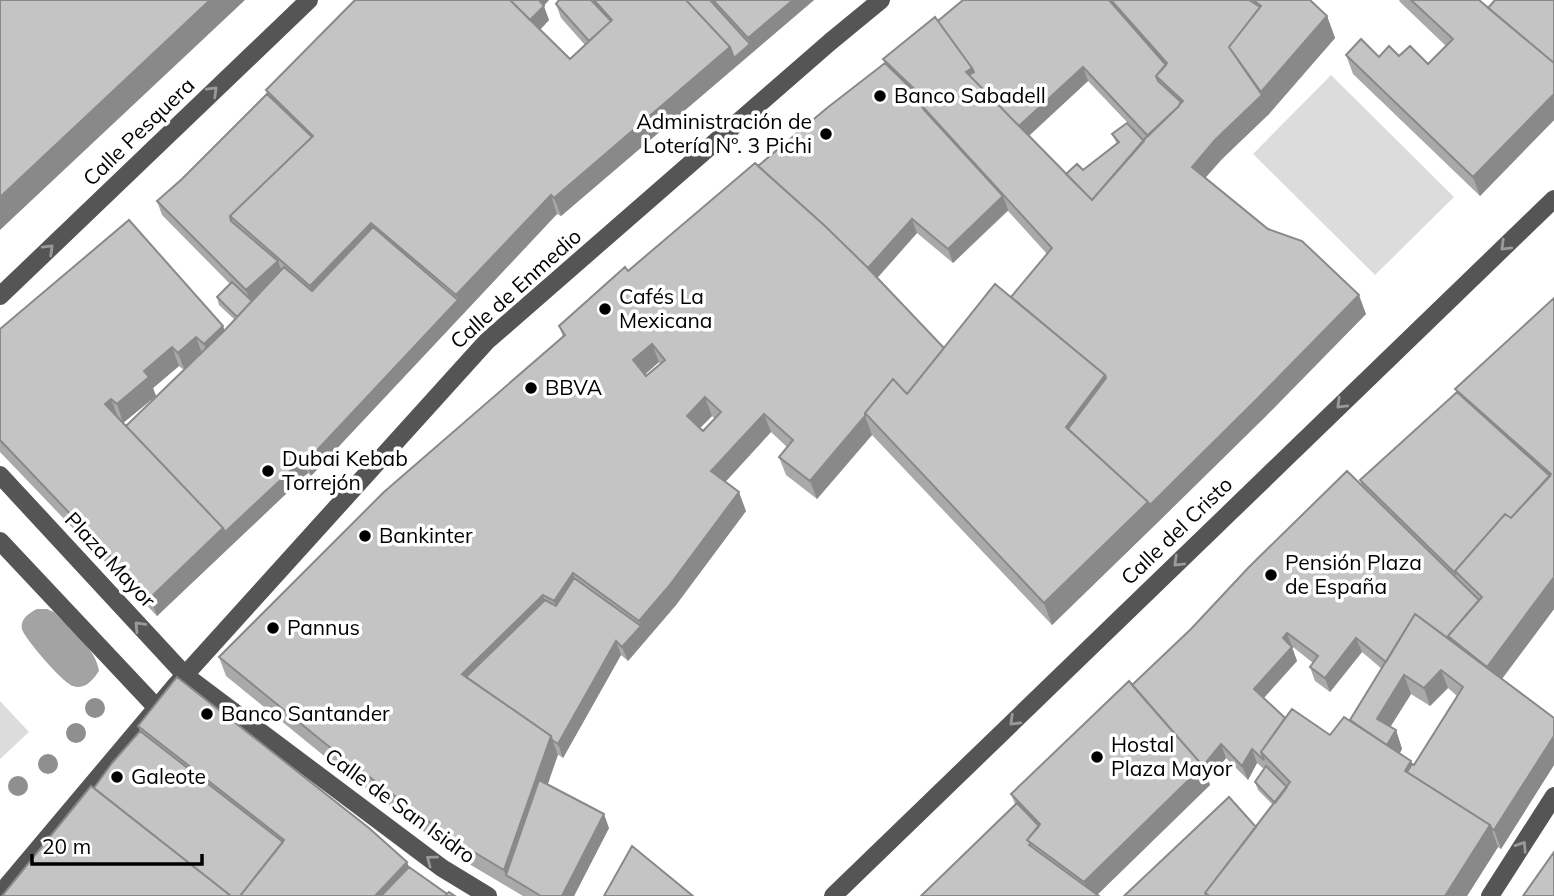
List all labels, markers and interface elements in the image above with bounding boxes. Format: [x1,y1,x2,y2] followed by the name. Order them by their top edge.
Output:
[77,72,199,191] street label: Calle Pesquera
[894,82,1046,108] place label: Banco Sabadell
[205,87,218,100] one-way arrow
[872,88,888,104] marker: Banco Sabadell
[636,108,812,158] place label: Administración de Lotería Nº. 3 Pichi
[818,126,834,142] marker: Administración de Lotería Nº. 3 Pichi
[445,223,586,354] street label: Calle de Enmedio
[1500,238,1513,251] one-way arrow
[41,244,54,257] one-way arrow
[619,283,712,333] place label: Cafés La Mexicana
[597,301,613,317] marker: Cafés La Mexicana
[545,374,603,400] place label: BBVA
[523,380,539,396] marker: BBVA
[1336,396,1349,409] one-way arrow
[282,445,408,495] place label: Dubai Kebab Torrejón
[260,463,276,479] marker: Dubai Kebab Torrejón
[1115,471,1237,590] street label: Calle del Cristo
[60,506,162,613] street label: Plaza Mayor
[379,522,473,548] place label: Bankinter
[357,528,373,544] marker: Bankinter
[1285,549,1422,599] place label: Pensión Plaza de España
[1173,554,1186,567] one-way arrow
[1263,567,1279,583] marker: Pensión Plaza de España
[287,614,360,640] place label: Pannus
[265,620,281,636] marker: Pannus
[135,621,148,634] one-way arrow
[221,700,390,726] place label: Banco Santander
[199,706,215,722] marker: Banco Santander
[1010,712,1023,725] one-way arrow
[1111,731,1233,781] place label: Hostal Plaza Mayor
[320,742,481,868] street label: Calle de San Isidro
[1089,749,1105,765] marker: Hostal Plaza Mayor
[131,763,206,789] place label: Galeote
[109,769,125,785] marker: Galeote
[32,822,201,866] scale bar
[42,833,91,859] text: 20 m
[1513,841,1526,854] one-way arrow
[426,855,438,868] one-way arrow

